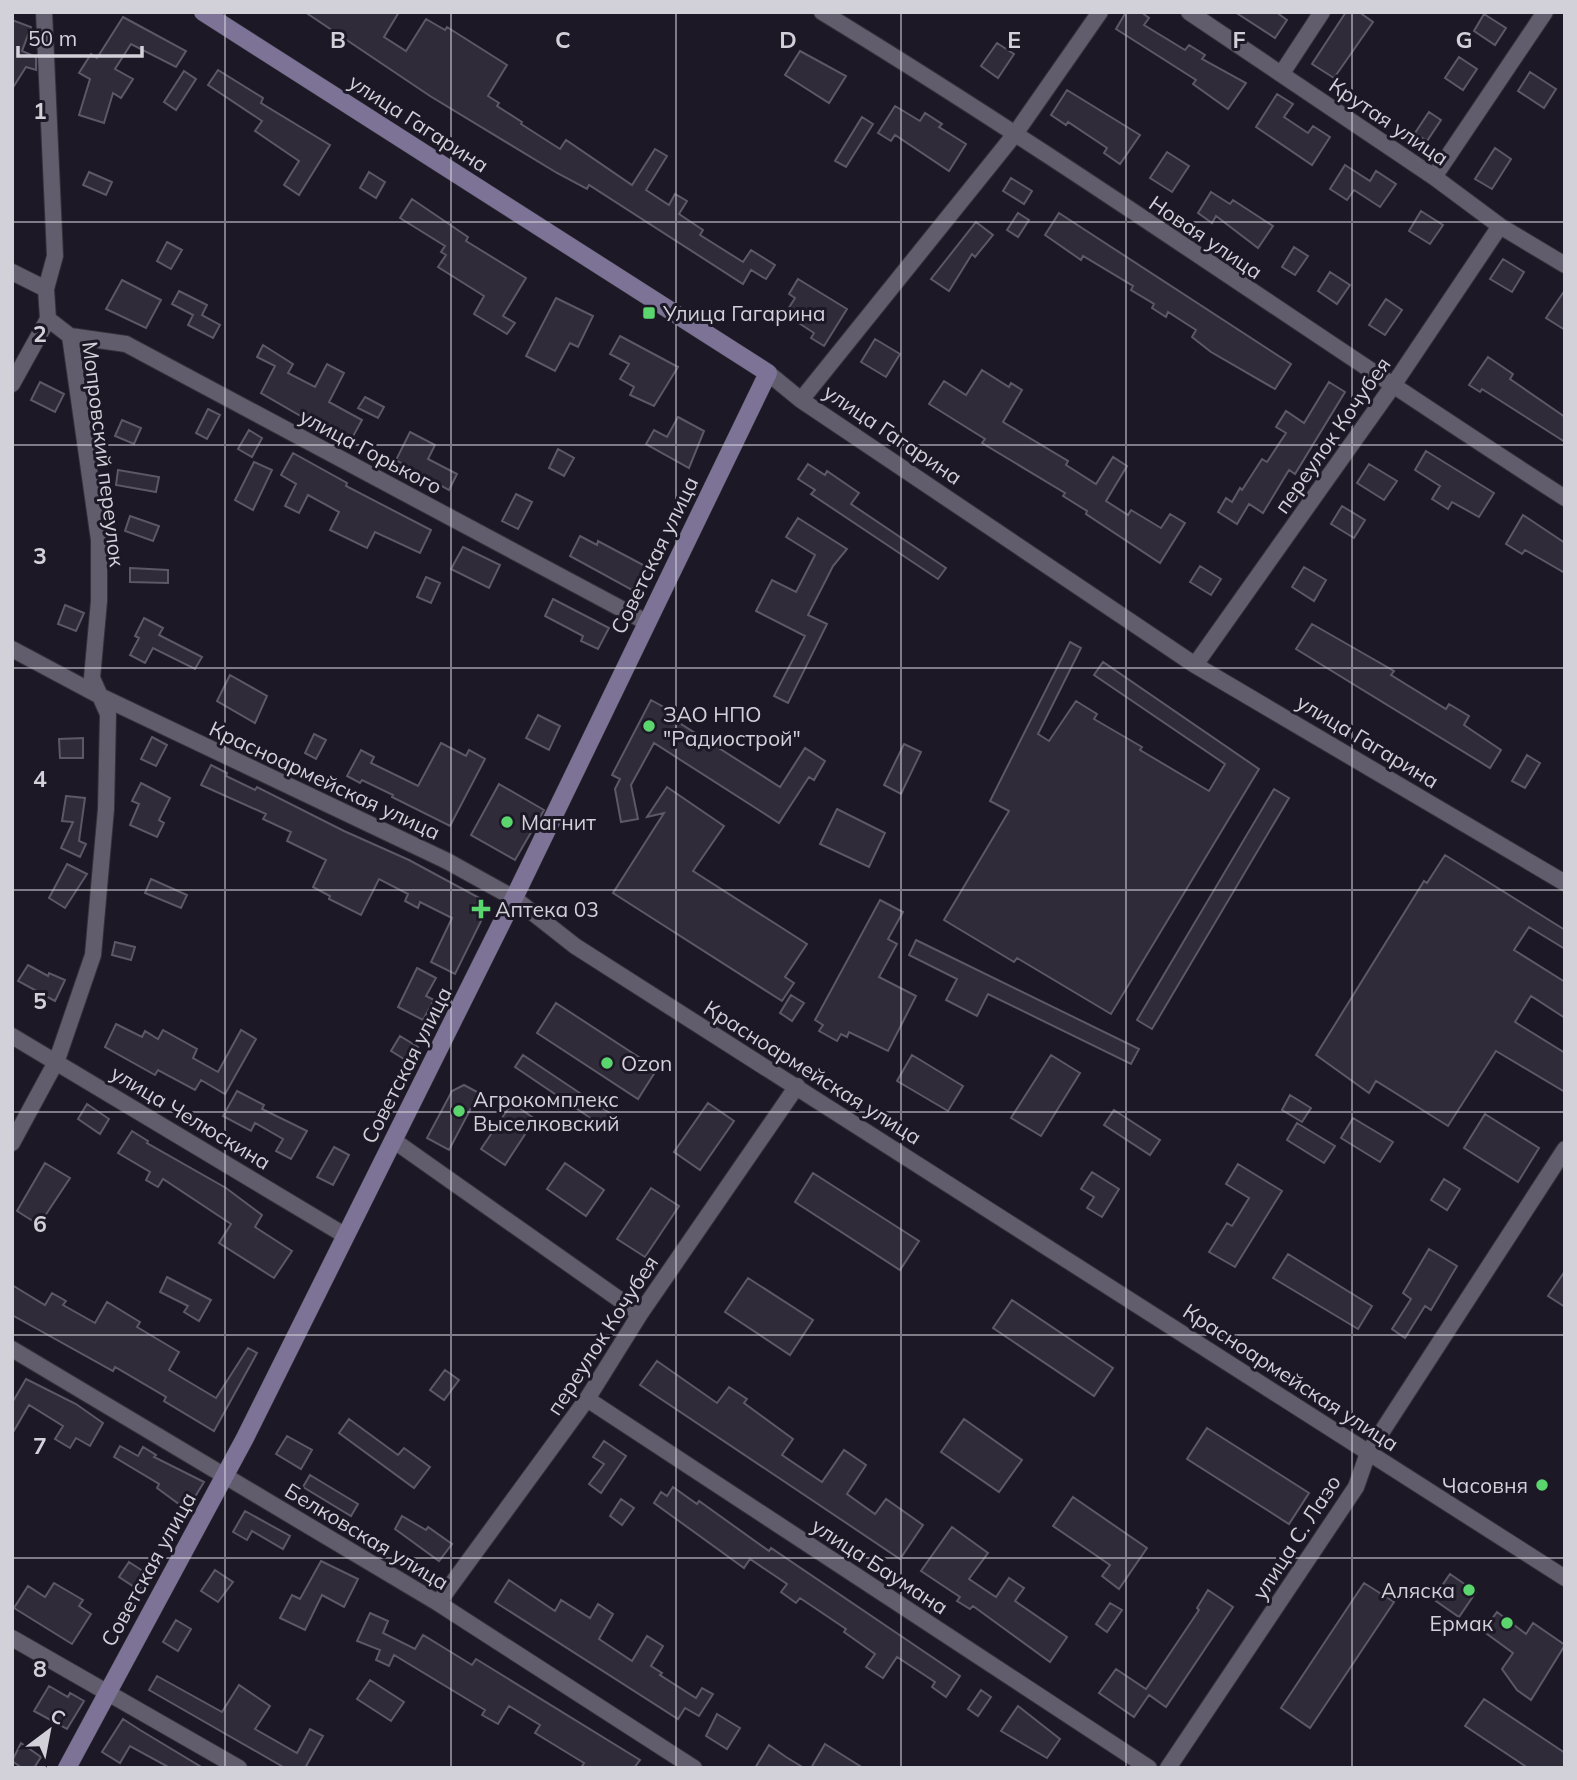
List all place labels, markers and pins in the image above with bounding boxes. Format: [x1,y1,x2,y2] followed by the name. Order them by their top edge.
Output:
[662,300,826,326] place label: Улица Гагарина
[641,305,657,321] marker: Улица Гагарина
[663,701,801,751] place label: ЗАО НПО "Радиострой"
[641,718,657,734] marker: ЗАО НПО "Радиострой"
[521,809,596,835] place label: Магнит
[499,814,515,830] marker: Магнит
[495,896,599,922] place label: Аптека 03
[473,901,489,917] marker: Аптека 03
[621,1050,672,1076] place label: Ozon
[599,1055,615,1071] marker: Ozon
[473,1086,620,1136] place label: Агрокомплекс Выселковский
[451,1103,467,1119] marker: Агрокомплекс Выселковский
[1442,1472,1528,1498] place label: Часовня
[1534,1477,1550,1493] marker: Часовня
[1381,1577,1455,1603] place label: Аляска
[1461,1582,1477,1598] marker: Аляска
[1430,1610,1494,1636] place label: Ермак
[1499,1615,1515,1631] marker: Ермак

